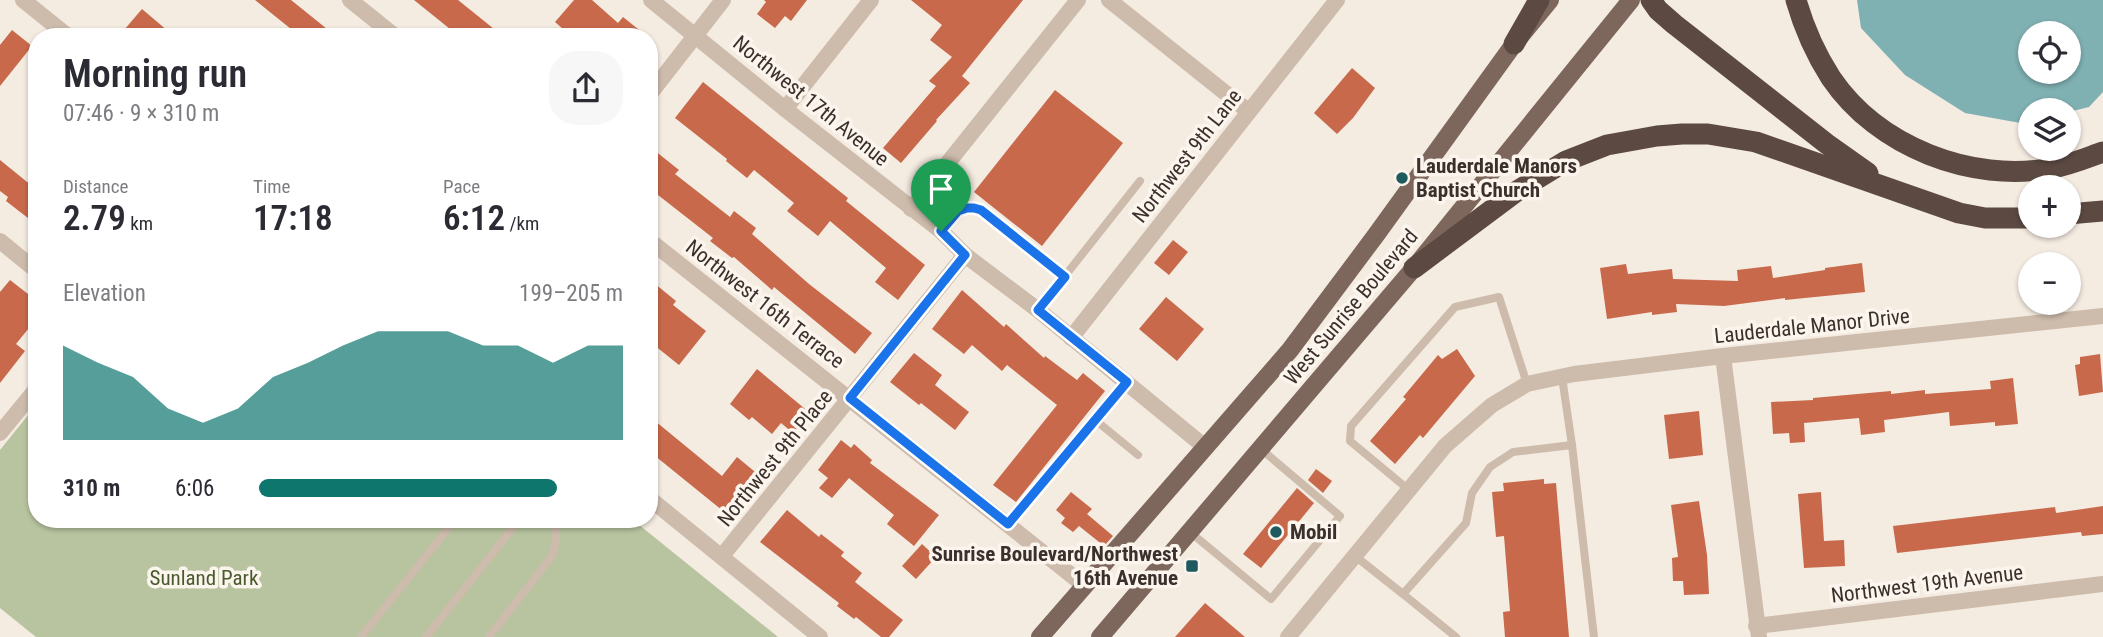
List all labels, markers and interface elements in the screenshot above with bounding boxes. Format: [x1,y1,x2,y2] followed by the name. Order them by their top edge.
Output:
[2018,21,2081,315] map controls
[2018,21,2081,84] button: locate
[728,31,894,171] street label: Northwest 17th Avenue
[549,51,623,125] button: share
[63,52,247,96] text: Morning run
[1128,84,1247,227] street label: Northwest 9th Lane
[2018,98,2081,161] button: layers
[63,100,219,127] text: 07:46 · 9 × 310 m
[1416,154,1577,202] place label: Lauderdale Manors Baptist Church
[911,159,971,231] pin
[922,170,960,208] icon: arrive
[1394,170,1410,186] marker: Lauderdale Manors Baptist Church
[63,175,128,198] text: Distance
[253,175,290,198] text: Time
[443,175,480,198] text: Pace
[2018,175,2081,238] button: +
[63,198,126,239] text: 2.79
[253,198,333,239] text: 17:18
[443,198,505,239] text: 6:12
[126,212,153,235] text: km
[505,212,539,235] text: /km
[1279,225,1423,389] street label: West Sunrise Boulevard
[681,235,849,373] street label: Northwest 16th Terrace
[2018,252,2081,315] button: −
[63,280,146,307] text: Elevation
[519,280,623,307] text: 199–205 m
[1713,304,1911,348] street label: Lauderdale Manor Drive
[713,385,837,531] street label: Northwest 9th Place
[63,475,120,502] text: 310 m
[175,475,214,502] text: 6:06
[1290,520,1337,544] place label: Mobil
[1268,524,1284,540] marker: Mobil
[931,542,1178,590] place label: Sunrise Boulevard/Northwest 16th Avenue
[1184,558,1200,574] marker: Sunrise Boulevard/Northwest 16th Avenue
[1830,560,2025,608] street label: Northwest 19th Avenue
[150,566,259,590] park label: Sunland Park

